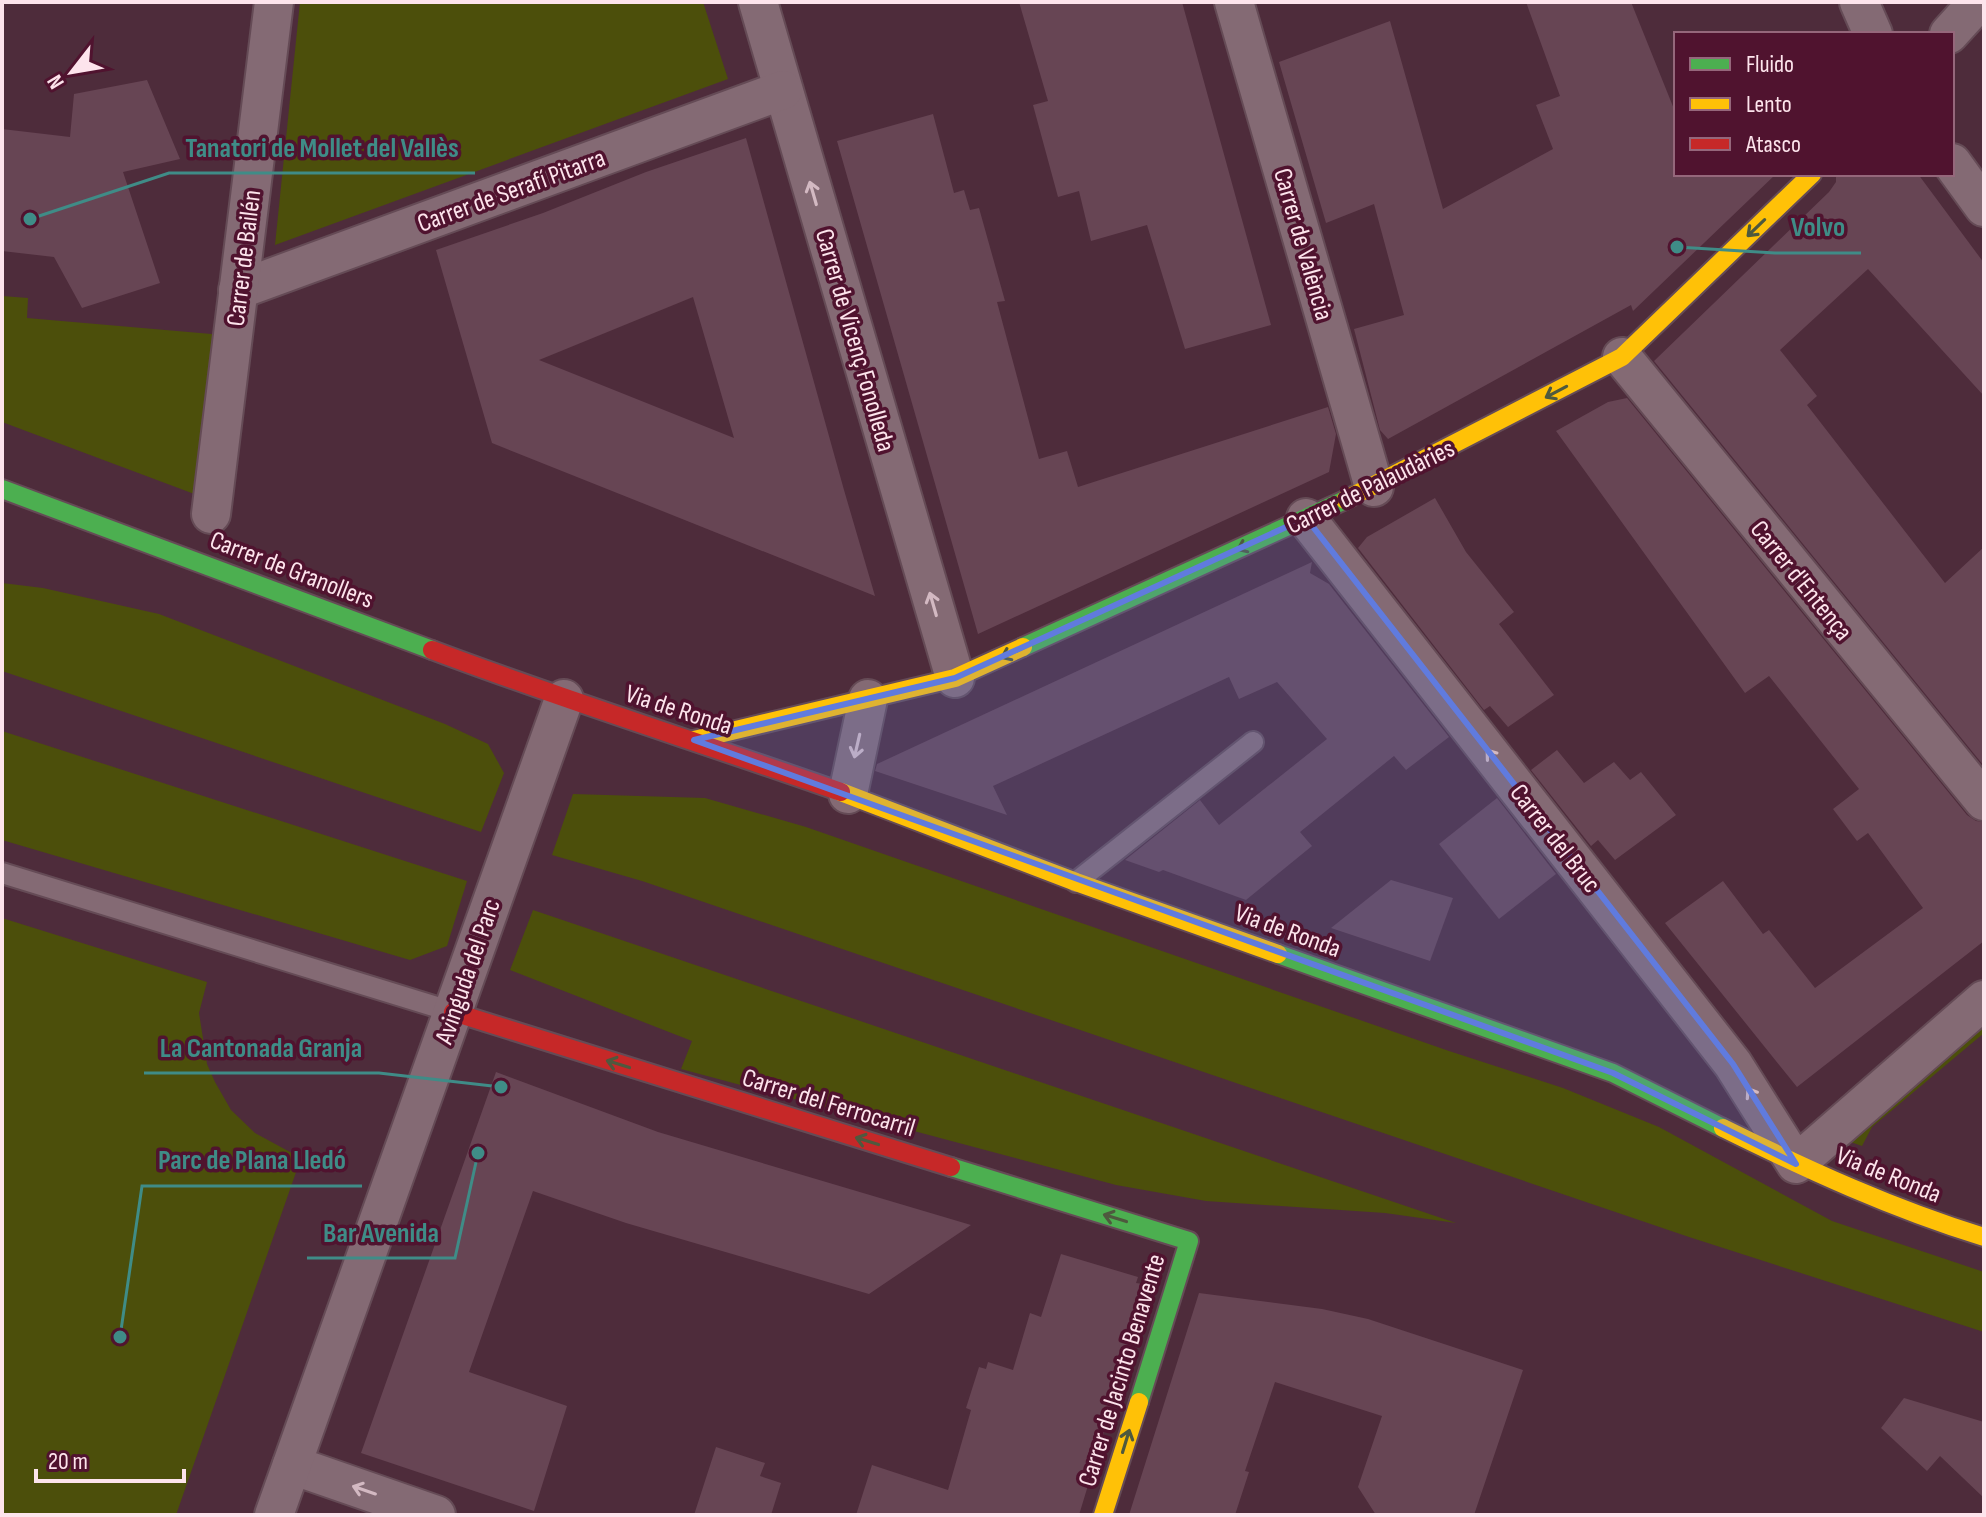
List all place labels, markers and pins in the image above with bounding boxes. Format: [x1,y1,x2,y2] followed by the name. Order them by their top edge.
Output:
[169,121,475,173] callout: Tanatori de Mollet del Vallès
[1775,201,1861,253] callout: Volvo
[144,1021,379,1073] callout: La Cantonada Granja
[142,1134,362,1186] callout: Parc de Plana Lledó
[307,1206,455,1258] callout: Bar Avenida

